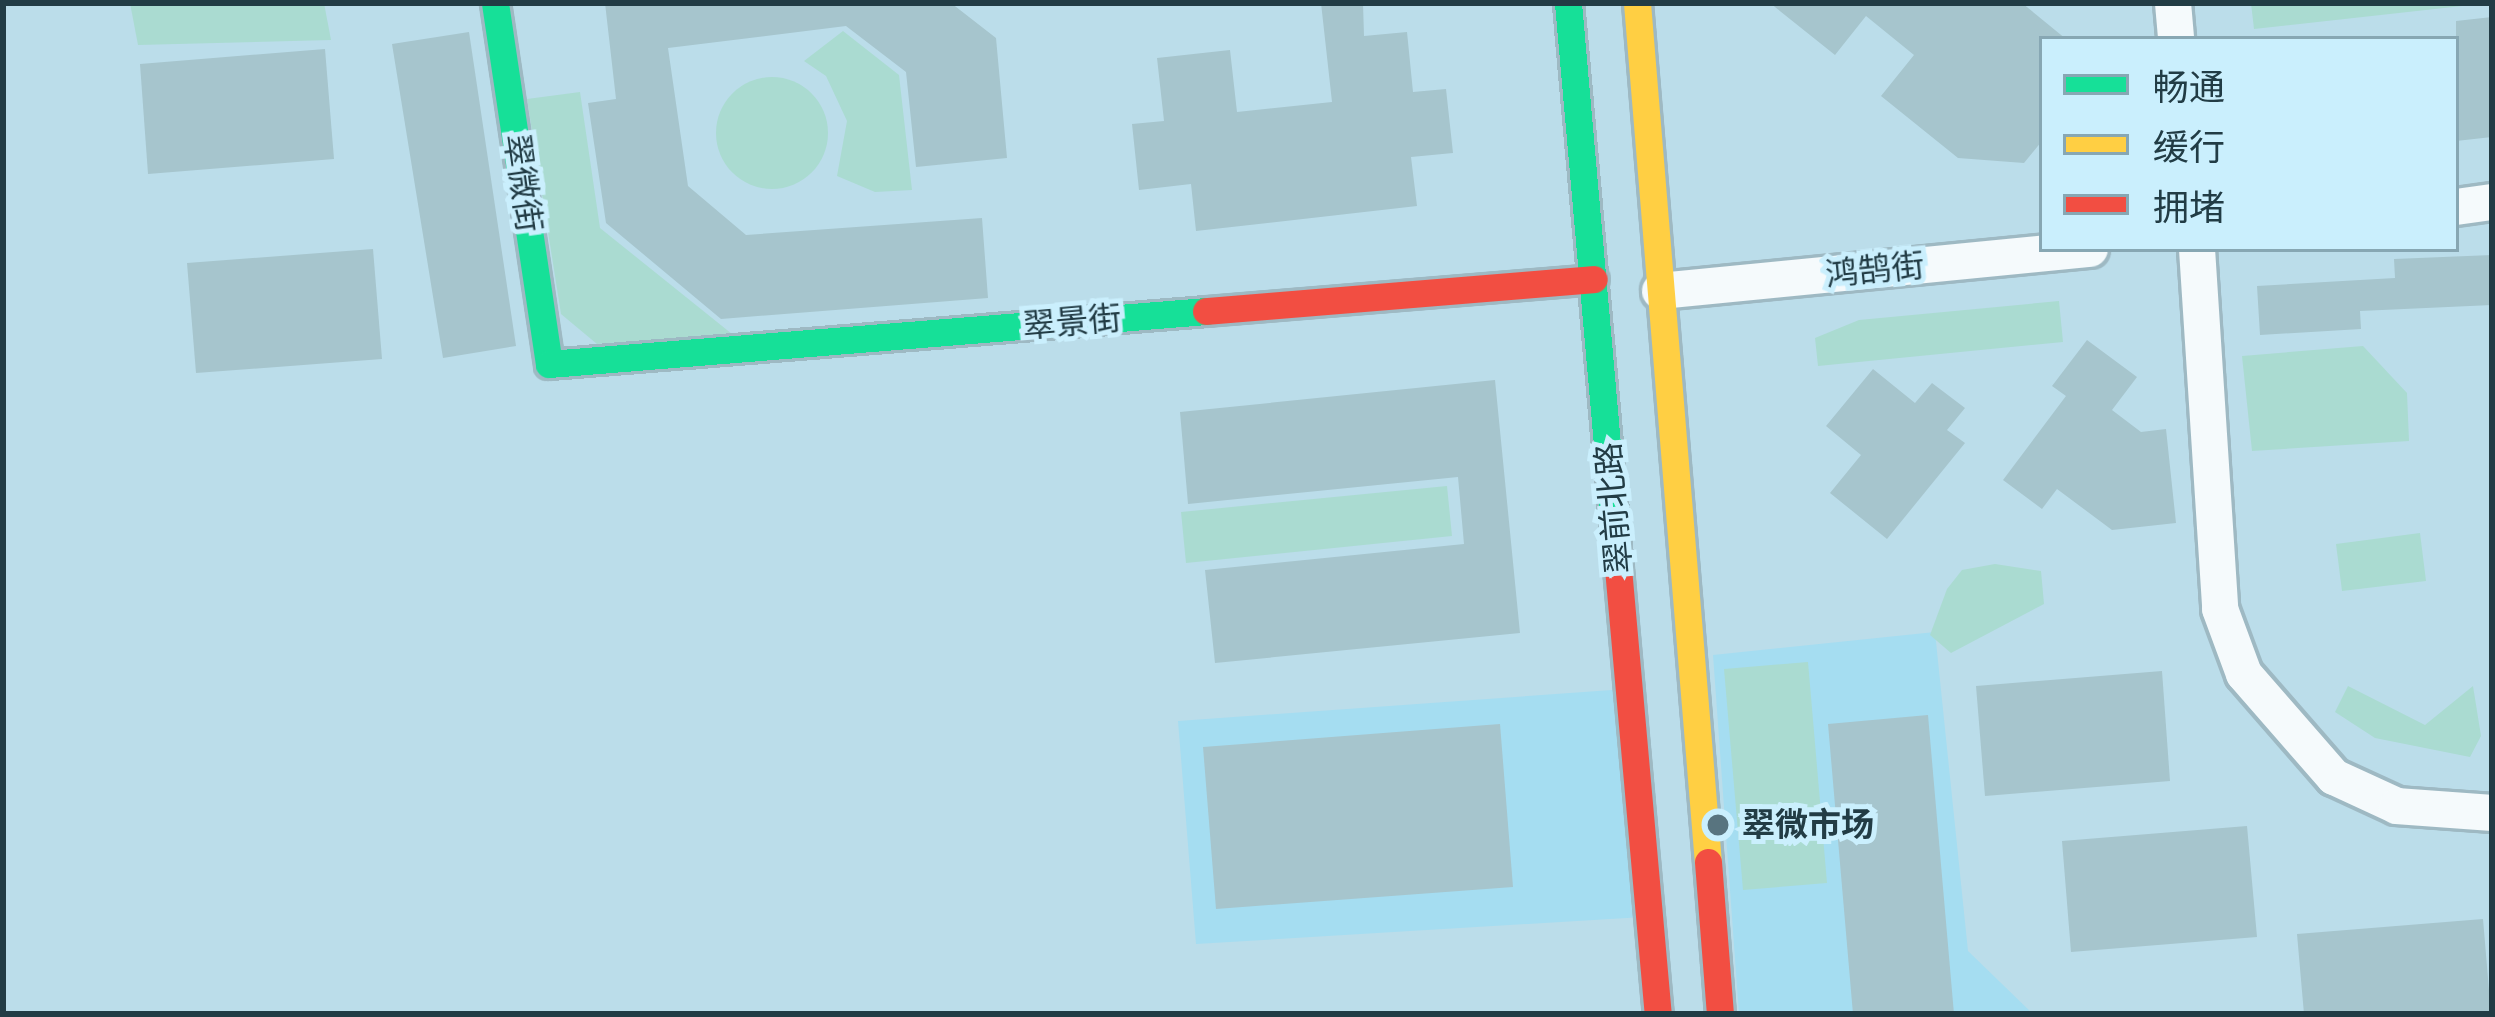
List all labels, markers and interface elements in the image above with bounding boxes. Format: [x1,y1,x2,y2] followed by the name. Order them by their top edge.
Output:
[2039,36,2459,252] legend
[2153,67,2225,109] text: 畅通
[2153,127,2225,169] text: 缓行
[497,131,549,235] street label: 翠微街
[2153,187,2225,229] text: 拥堵
[1824,245,1926,295] street label: 鸿鹄街
[1021,298,1123,346] street label: 翠景街
[1589,441,1639,575] street label: 翠前北路
[1742,805,1874,845] place label: 翠微市场
[1705,812,1731,838] marker: 翠微市场

